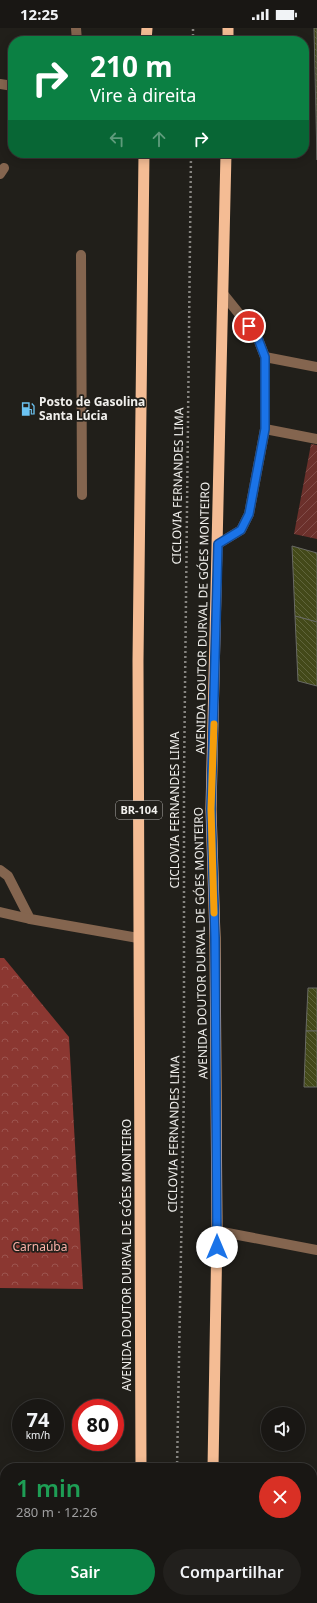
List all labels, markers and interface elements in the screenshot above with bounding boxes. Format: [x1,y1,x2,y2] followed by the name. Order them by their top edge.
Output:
[20,4,59,24] text: 12:25
[90,47,173,85] text: 210 m
[24,52,76,104] icon: right
[90,83,196,107] text: Vire à direita
[106,128,128,150] icon: left
[148,128,170,150] icon: ahead
[190,128,212,150] icon: right
[232,309,266,343] pin
[238,315,260,337] icon: arrive
[39,393,145,424] place label: Posto de Gasolina Santa Lúcia
[20,401,36,417] fuel station icon: Posto de Gasolina Santa Lúcia
[168,407,187,565] street label: CICLOVIA FERNANDES LIMA
[192,482,213,754] street label: AVENIDA DOUTOR DURVAL DE GÓES MONTEIRO
[166,731,183,888] street label: CICLOVIA FERNANDES LIMA
[116,801,162,819] road number: BR-104
[190,807,211,1079] street label: AVENIDA DOUTOR DURVAL DE GÓES MONTEIRO
[164,1055,183,1213] street label: CICLOVIA FERNANDES LIMA
[118,1119,135,1391] street label: AVENIDA DOUTOR DURVAL DE GÓES MONTEIRO
[196,1226,238,1268] position arrow
[13,1238,67,1255] park label: Carnaúba
[72,1399,124,1451] speed limit sign: 80
[27,1406,49,1433] text: 74
[261,1407,305,1451] map controls
[261,1407,305,1451] button: sound
[26,1428,50,1442] text: km/h
[16,1471,81,1504] text: 1 min
[259,1476,301,1518] button: close
[16,1503,97,1521] text: 280 m · 12:26
[16,1549,155,1595] button: Sair
[163,1549,301,1595] button: Compartilhar

